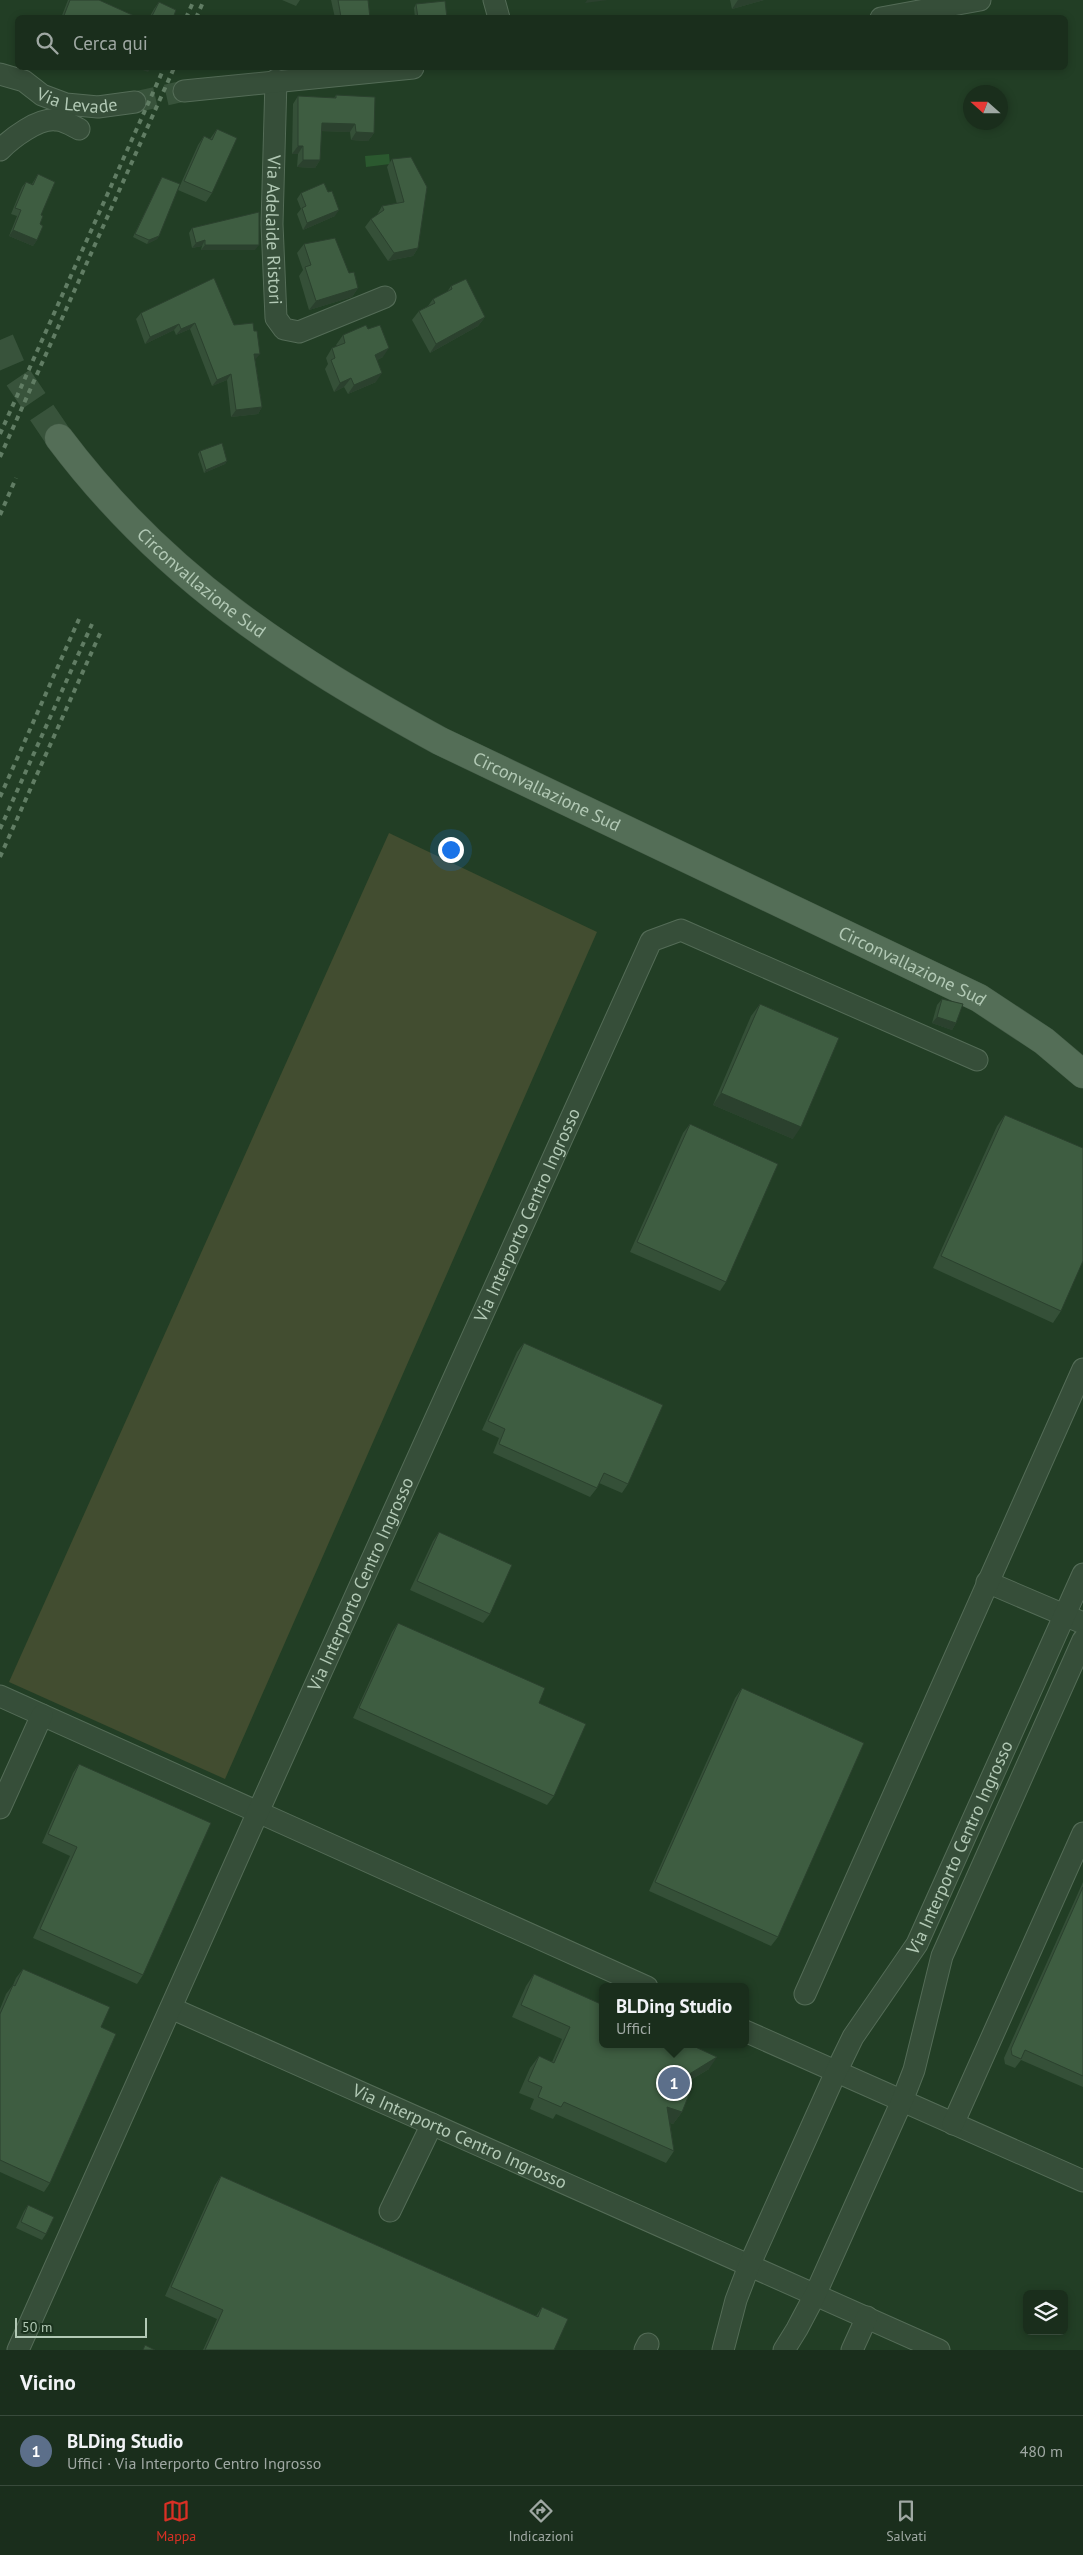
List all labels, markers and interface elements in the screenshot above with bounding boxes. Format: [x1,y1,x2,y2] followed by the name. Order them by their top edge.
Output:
[15,15,1068,70] search box
[33,29,61,57] icon: search
[73,31,148,55] text: Cerca qui
[33,82,119,118] street label: Via Levade
[963,85,1008,130] north arrow
[261,154,287,305] street label: Via Adelaide Ristori
[132,523,271,643] street label: Circonvallazione Sud
[469,746,624,836] street label: Circonvallazione Sud
[438,837,464,863] your location
[835,921,991,1011] street label: Circonvallazione Sud
[468,1104,585,1326] street label: Via Interporto Centro Ingrosso
[302,1473,419,1696] street label: Via Interporto Centro Ingrosso
[901,1737,1018,1960] street label: Via Interporto Centro Ingrosso
[599,1983,749,2048] popup
[616,1994,732,2018] text: BLDing Studio
[616,2018,652,2038] text: Uffici
[658,2064,690,2102] pin: 1
[348,2078,571,2194] street label: Via Interporto Centro Ingrosso
[1023,2290,1068,2335] map controls
[1023,2290,1068,2335] button: layers
[15,2315,148,2338] scale bar
[22,2318,52,2336] text: 50 m
[20,2369,76,2396] text: Vicino
[67,2429,183,2453] text: BLDing Studio
[31,2441,41,2461] text: 1
[1020,2441,1063,2461] text: 480 m
[67,2453,321,2473] text: Uffici · Via Interporto Centro Ingrosso
[156,2497,196,2545] tab: Mappa
[509,2497,574,2545] tab: Indicazioni
[886,2497,927,2545] tab: Salvati

